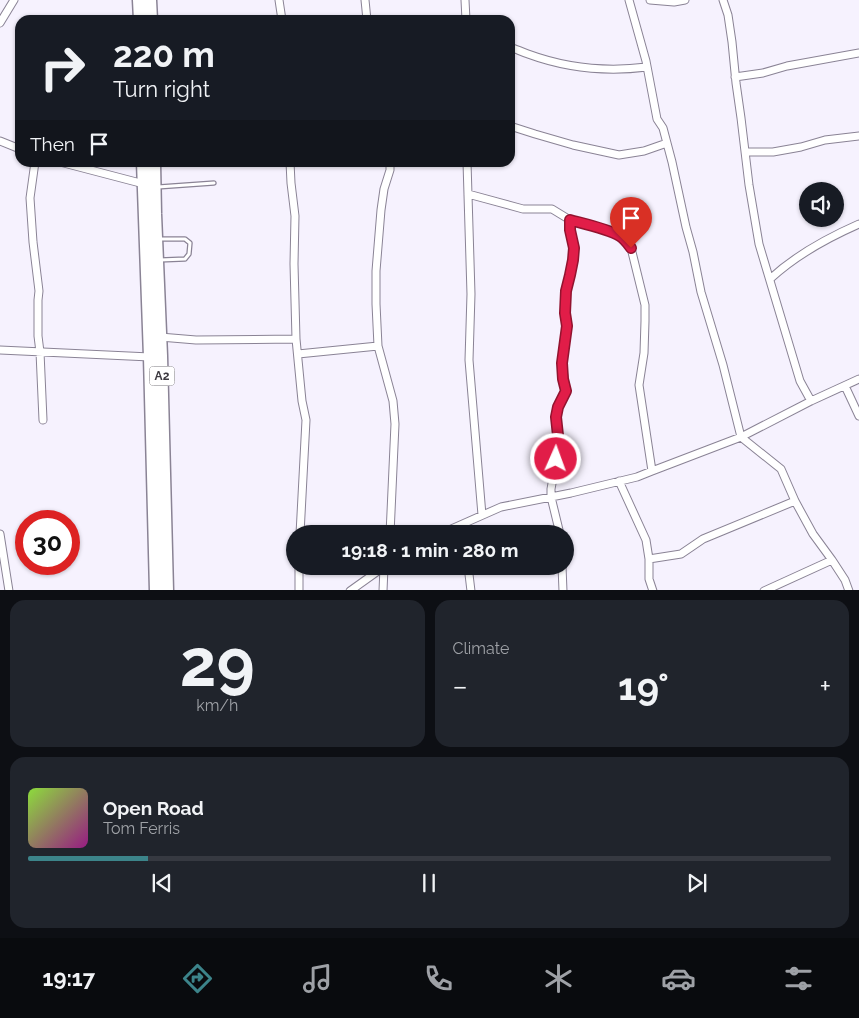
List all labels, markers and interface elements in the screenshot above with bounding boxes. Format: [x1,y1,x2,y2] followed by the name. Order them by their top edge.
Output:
[113,34,215,75] text: 220 m
[30,35,95,100] icon: right
[113,76,210,102] text: Turn right
[85,130,113,158] icon: arrive
[30,133,75,155] text: Then
[799,182,844,227] map controls
[799,182,844,227] button: sound
[610,197,652,248] pin
[617,204,645,232] icon: arrive
[150,366,174,386] road number: A2
[529,432,581,484] position arrow
[15,510,80,575] speed limit sign: 30
[342,539,519,561] text: 19:18 · 1 min · 280 m
[180,625,255,701] text: 29
[453,639,509,658] text: Climate
[618,664,669,709] text: 19°
[453,670,468,703] text: −
[819,670,831,703] text: +
[196,696,238,715] text: km/h
[103,797,204,819] text: Open Road
[103,819,180,838] text: Tom Ferris
[148,869,176,897] icon: previous
[415,869,443,897] icon: pause
[683,869,711,897] icon: next
[180,961,215,996] icon: directions
[300,961,335,996] icon: music
[421,961,456,996] icon: phone
[541,961,576,996] icon: climate
[661,961,696,996] icon: car
[781,961,816,996] icon: filters
[43,965,95,991] text: 19:17

